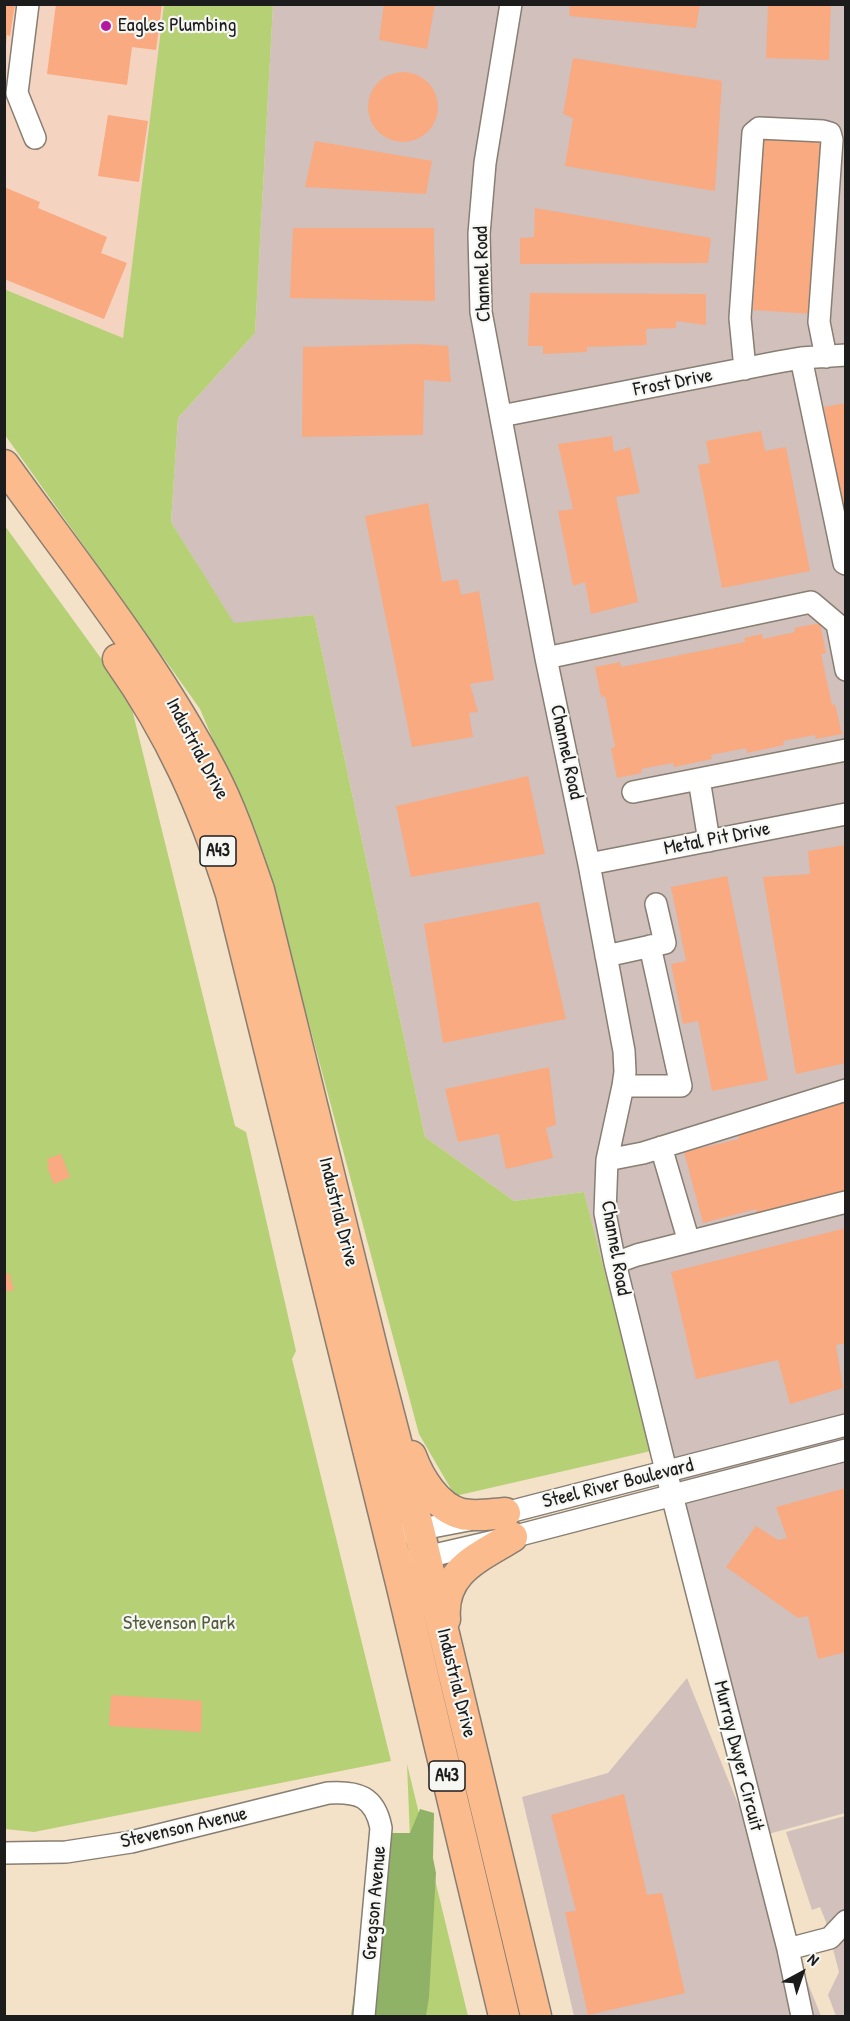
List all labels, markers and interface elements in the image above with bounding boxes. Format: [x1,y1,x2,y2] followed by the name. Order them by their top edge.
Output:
[118,14,236,38] place label: Eagles Plumbing
[99,19,113,33] marker: Eagles Plumbing
[469,226,497,322] street label: Channel Road
[631,364,715,402] street label: Frost Drive
[160,694,234,804] street label: Industrial Drive
[544,703,588,801] street label: Channel Road
[662,817,772,861] street label: Metal Pit Drive
[200,836,236,866] road number: A43
[313,1155,363,1269] street label: Industrial Drive
[595,1199,635,1297] street label: Channel Road
[540,1454,696,1514] street label: Steel River Boulevard
[123,1612,235,1636] park label: Stevenson Park
[431,1626,481,1740] street label: Industrial Drive
[708,1678,768,1834] street label: Murray Dwyer Circuit
[429,1761,465,1791] road number: A43
[118,1802,250,1854] street label: Stevenson Avenue
[358,1845,392,1961] street label: Gregson Avenue
[772,1943,832,2003] north arrow
[803,1948,824,1970] text: N

